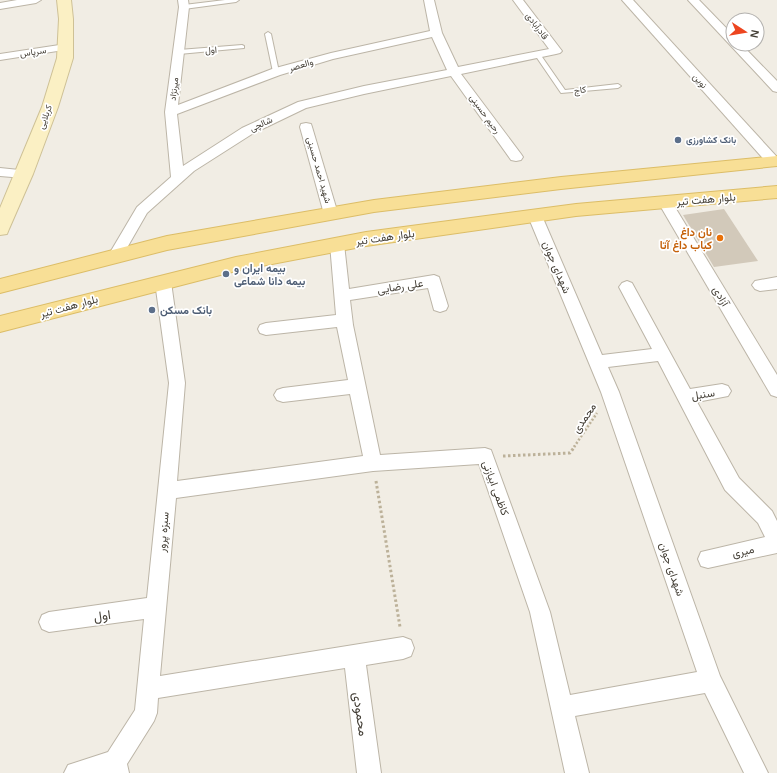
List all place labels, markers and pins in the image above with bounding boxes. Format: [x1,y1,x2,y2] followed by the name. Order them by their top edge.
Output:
[673,135,683,145] marker: بانک کشاورزی
[686,135,736,146] place label: بانک کشاورزی
[660,226,712,253] place label: نان داغ کباب داغ آتا
[715,233,725,243] marker: نان داغ کباب داغ آتا
[234,262,305,288] place label: بیمه ایران و بیمه دانا شماعی
[221,269,231,279] marker: بیمه ایران و بیمه دانا شماعی
[160,304,212,317] place label: بانک مسکن
[147,305,157,315] marker: بانک مسکن

